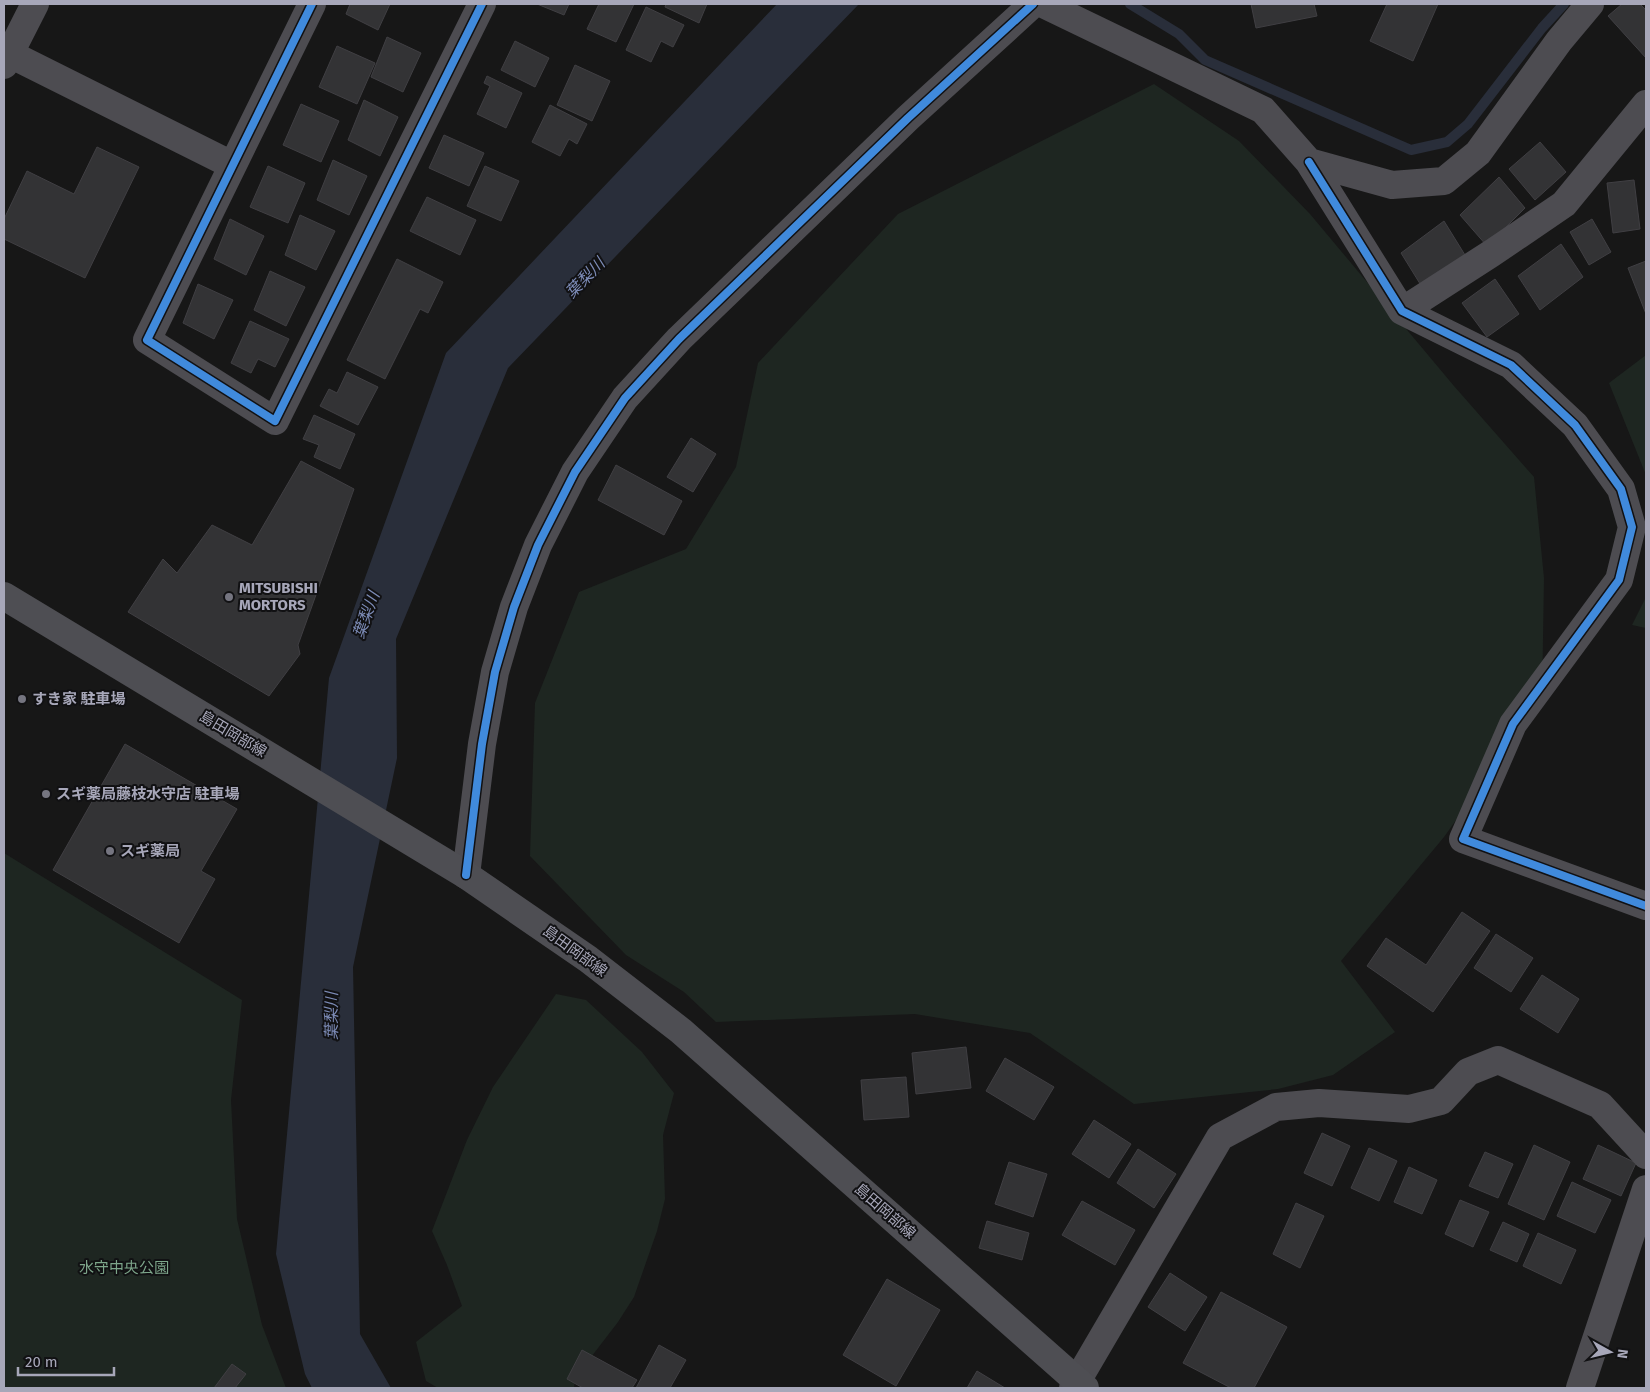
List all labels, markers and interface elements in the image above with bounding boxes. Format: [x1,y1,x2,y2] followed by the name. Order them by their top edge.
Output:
[561,253,610,302] water label: 葉梨川
[239,579,318,614] place label: MITSUBISHI MORTORS
[349,587,384,641] water label: 葉梨川
[223,591,235,603] marker: MITSUBISHI MORTORS
[32,690,126,708] place label: すき家 駐車場
[16,693,28,705] marker: すき家 駐車場
[196,707,270,761] street label: 島田岡部線
[56,785,240,803] place label: スギ薬局藤枝水守店 駐車場
[40,788,52,800] marker: スギ薬局藤枝水守店 駐車場
[120,842,180,860] place label: スギ薬局
[104,845,116,857] marker: スギ薬局
[539,922,611,980] street label: 島田岡部線
[322,990,341,1040] water label: 葉梨川
[851,1180,919,1242] street label: 島田岡部線
[79,1259,169,1277] park label: 水守中央公園
[1585,1327,1635,1377] north arrow
[18,1344,114,1376] scale bar
[1613,1348,1631,1360] text: N
[25,1353,58,1371] text: 20 m

